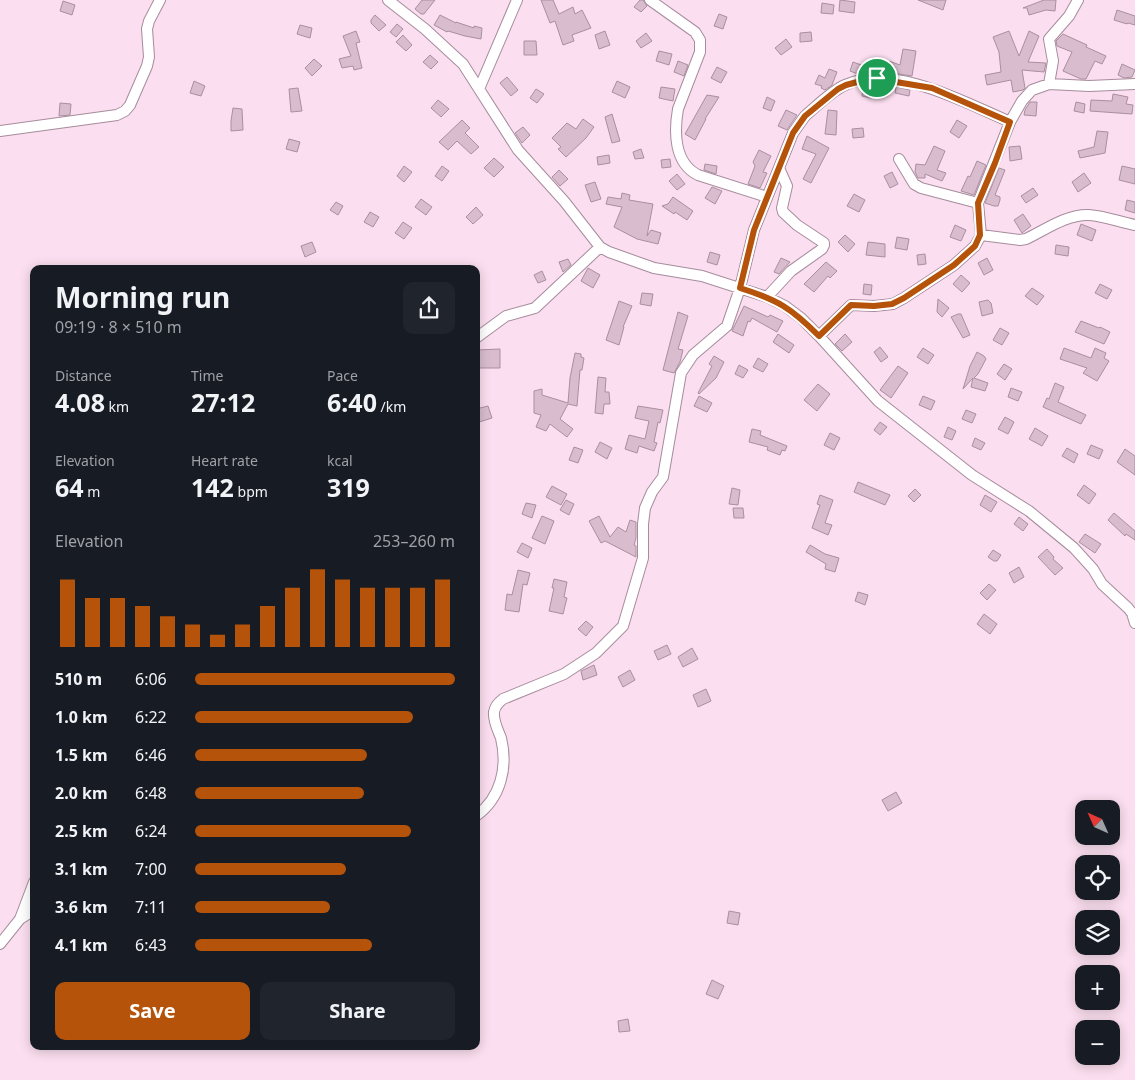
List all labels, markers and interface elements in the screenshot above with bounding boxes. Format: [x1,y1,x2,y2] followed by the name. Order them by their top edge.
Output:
[856,57,898,99] pin
[863,64,891,92] icon: arrive
[55,278,230,316] text: Morning run
[403,282,455,334] button: share
[55,316,182,338] text: 09:19 · 8 × 510 m
[55,366,112,385] text: Distance
[191,366,223,385] text: Time
[327,366,358,385] text: Pace
[55,385,105,419] text: 4.08
[191,385,255,419] text: 27:12
[327,385,377,419] text: 6:40
[105,397,129,416] text: km
[377,397,406,416] text: /km
[55,451,115,470] text: Elevation
[191,451,258,470] text: Heart rate
[327,451,353,470] text: kcal
[55,470,84,504] text: 64
[191,470,234,504] text: 142
[327,470,370,504] text: 319
[84,482,100,501] text: m
[234,482,268,501] text: bpm
[55,530,123,552] text: Elevation
[373,530,455,552] text: 253–260 m
[55,668,102,690] text: 510 m
[135,668,167,690] text: 6:06
[55,706,107,728] text: 1.0 km
[135,706,167,728] text: 6:22
[55,744,107,766] text: 1.5 km
[135,744,167,766] text: 6:46
[55,782,107,804] text: 2.0 km
[135,782,167,804] text: 6:48
[1075,800,1120,845] north arrow
[1075,800,1120,1065] map controls
[55,820,107,842] text: 2.5 km
[135,820,167,842] text: 6:24
[1075,855,1120,900] button: locate
[55,858,107,880] text: 3.1 km
[135,858,167,880] text: 7:00
[55,896,107,918] text: 3.6 km
[135,896,167,918] text: 7:11
[1075,910,1120,955] button: layers
[55,934,107,956] text: 4.1 km
[135,934,167,956] text: 6:43
[1075,965,1120,1010] button: +
[55,982,250,1040] button: Save
[260,982,455,1040] button: Share
[1075,1020,1120,1065] button: −

